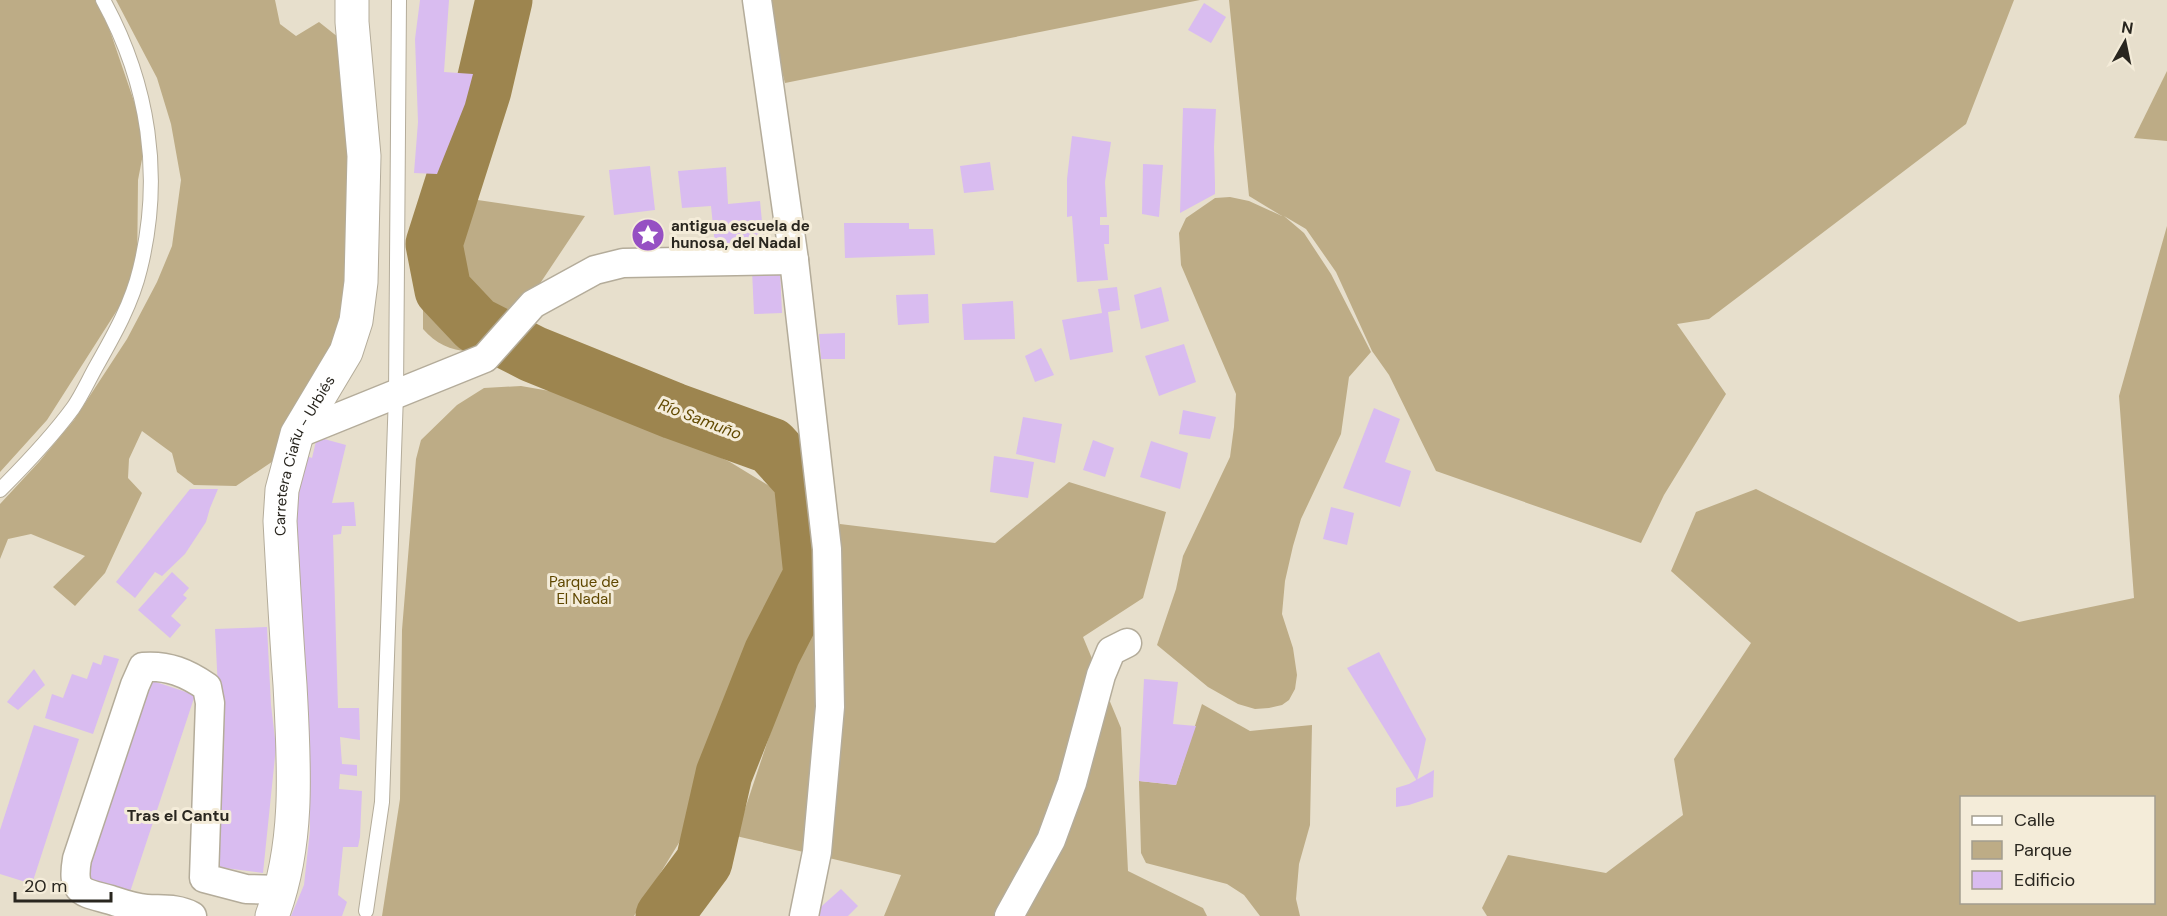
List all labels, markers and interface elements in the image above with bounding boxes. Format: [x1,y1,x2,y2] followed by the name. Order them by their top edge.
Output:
[2095,12,2155,72] north arrow
[2120,16,2135,39] text: N
[671,216,810,253] place label: antigua escuela de hunosa, del Nadal
[630,217,666,253] place icon: antigua escuela de hunosa, del Nadal
[270,372,340,537] street label: Carretera Ciañu - Urbiés
[655,394,745,444] water label: Río Samuño
[549,572,619,609] park label: Parque de El Nadal
[1960,796,2155,904] legend
[127,805,229,826] district label: Tras el Cantu
[2014,808,2055,832] text: Calle
[2014,838,2072,862] text: Parque
[15,865,111,903] scale bar
[2014,868,2075,892] text: Edificio
[24,874,67,898] text: 20 m

